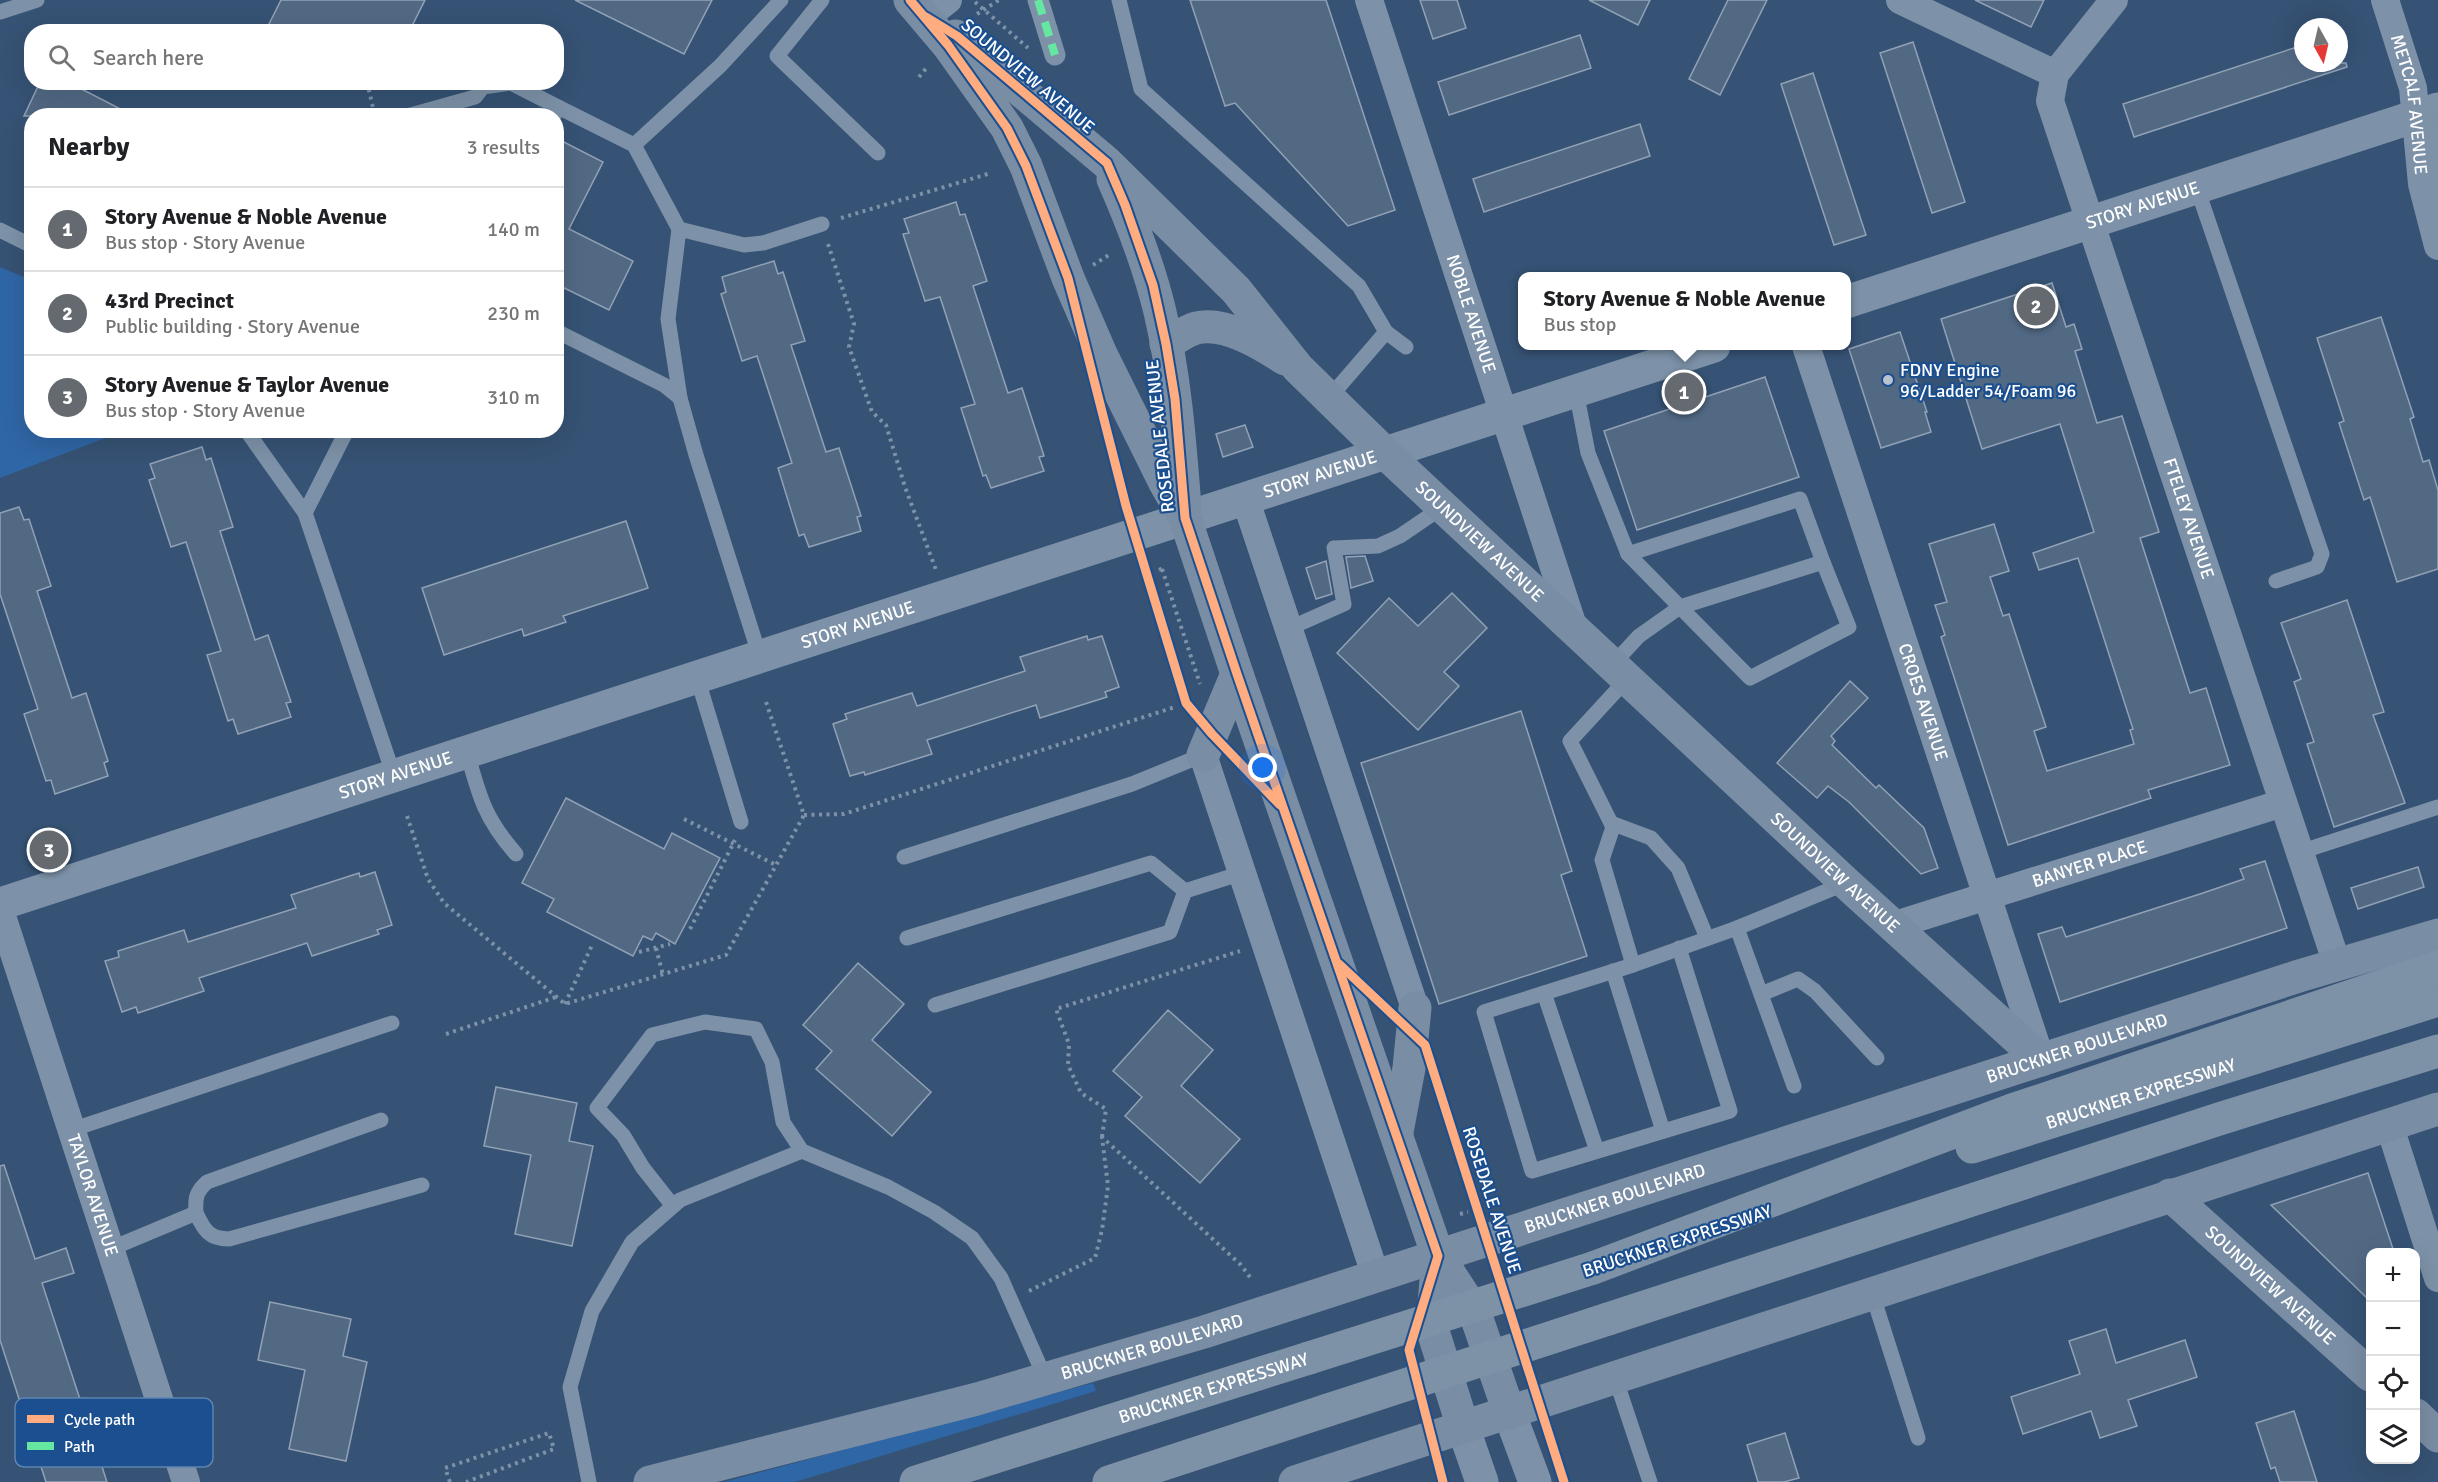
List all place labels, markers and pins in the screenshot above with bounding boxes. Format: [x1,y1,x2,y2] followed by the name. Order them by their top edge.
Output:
[2016,284,2056,328] pin: 2
[1900,359,2076,402] place label: FDNY Engine 96/Ladder 54/Foam 96
[1664,370,1704,414] pin: 1
[1881,373,1895,387] marker: FDNY Engine 96/Ladder 54/Foam 96
[29,828,68,872] pin: 3

